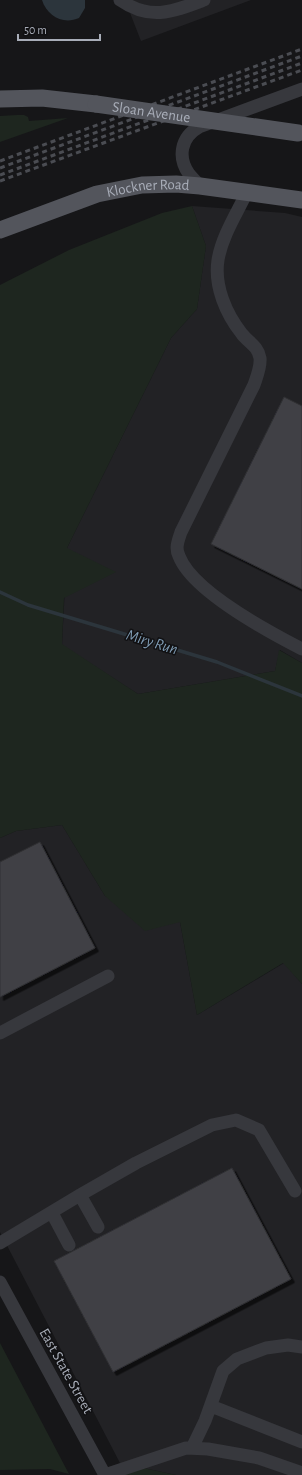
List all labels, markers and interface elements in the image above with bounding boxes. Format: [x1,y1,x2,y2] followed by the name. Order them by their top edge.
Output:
[18,16,100,42] scale bar
[24,24,47,36] text: 50 m
[111,99,192,125] street label: Sloan Avenue
[105,176,190,199] street label: Klockner Road
[124,627,180,657] water label: Miry Run
[36,1326,96,1416] street label: East State Street

